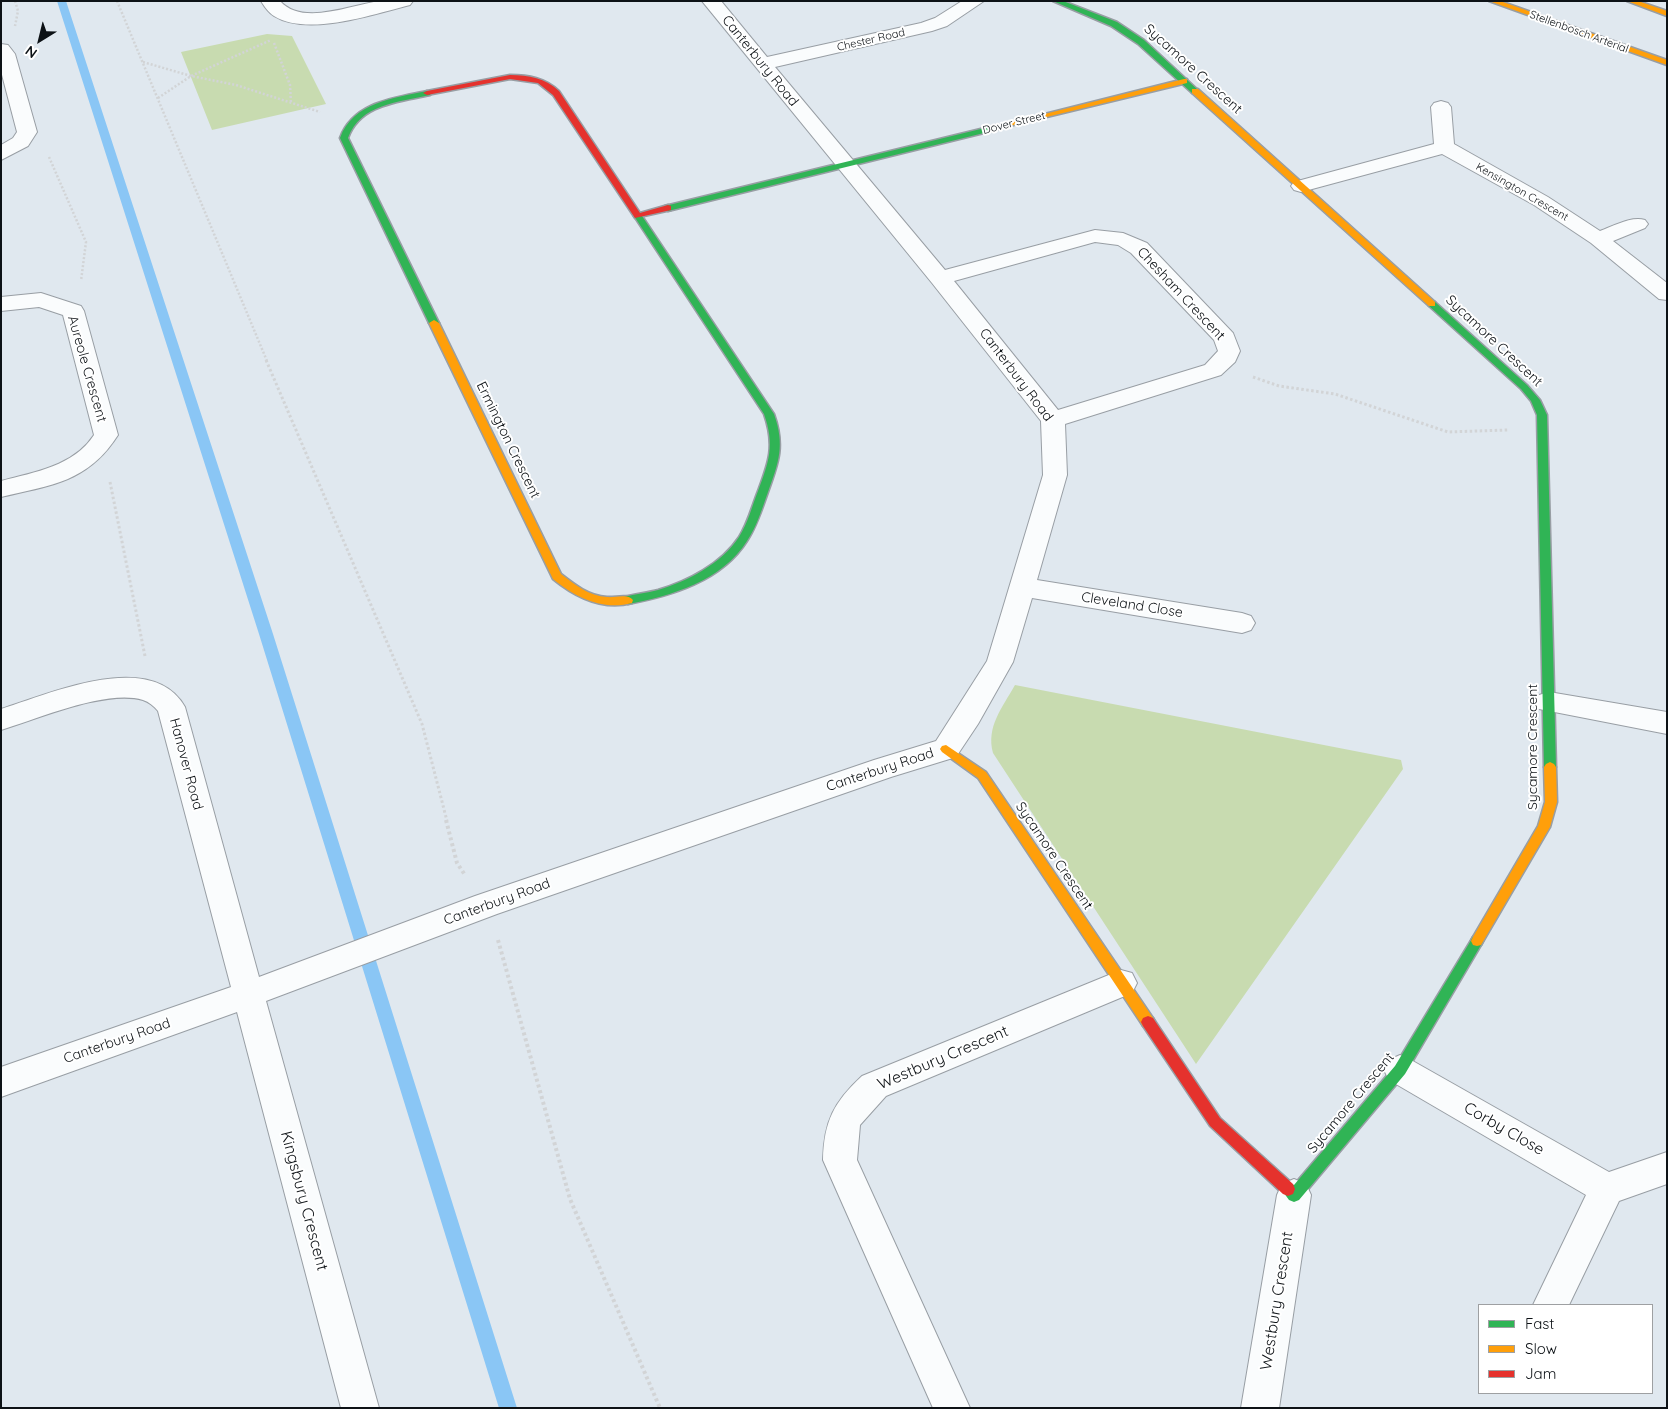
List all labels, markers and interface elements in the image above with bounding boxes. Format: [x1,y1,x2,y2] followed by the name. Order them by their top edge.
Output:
[1528,8,1630,56] street label: Stellenbosch Arterial
[718,12,802,110] street label: Canterbury Road
[15,15,65,65] north arrow
[1140,21,1246,117] street label: Sycamore Crescent
[836,26,906,54] street label: Chester Road
[22,42,41,62] text: N
[981,109,1047,137] street label: Dover Street
[1473,160,1571,224] street label: Kensington Crescent
[1133,244,1229,344] street label: Chesham Crescent
[1442,292,1546,390] street label: Sycamore Crescent
[64,314,110,424] street label: Aureole Crescent
[976,325,1056,425] street label: Canterbury Road
[472,379,544,501] street label: Ermington Crescent
[1080,589,1184,621] street label: Cleveland Close
[1525,684,1541,810] street label: Sycamore Crescent
[166,716,206,812] street label: Hanover Road
[824,745,936,795] street label: Canterbury Road
[1012,799,1096,913] street label: Sycamore Crescent
[441,875,553,929] street label: Canterbury Road
[61,1015,173,1067] street label: Canterbury Road
[875,1022,1011,1094] street label: Westbury Crescent
[1304,1049,1398,1157] street label: Sycamore Crescent
[1460,1098,1548,1160] street label: Corby Close
[276,1129,332,1273] street label: Kingsbury Crescent
[1257,1230,1297,1372] street label: Westbury Crescent
[1478,1304,1653,1394] legend
[1525,1314,1554,1333] text: Fast
[1525,1339,1557,1358] text: Slow
[1525,1364,1556,1383] text: Jam

